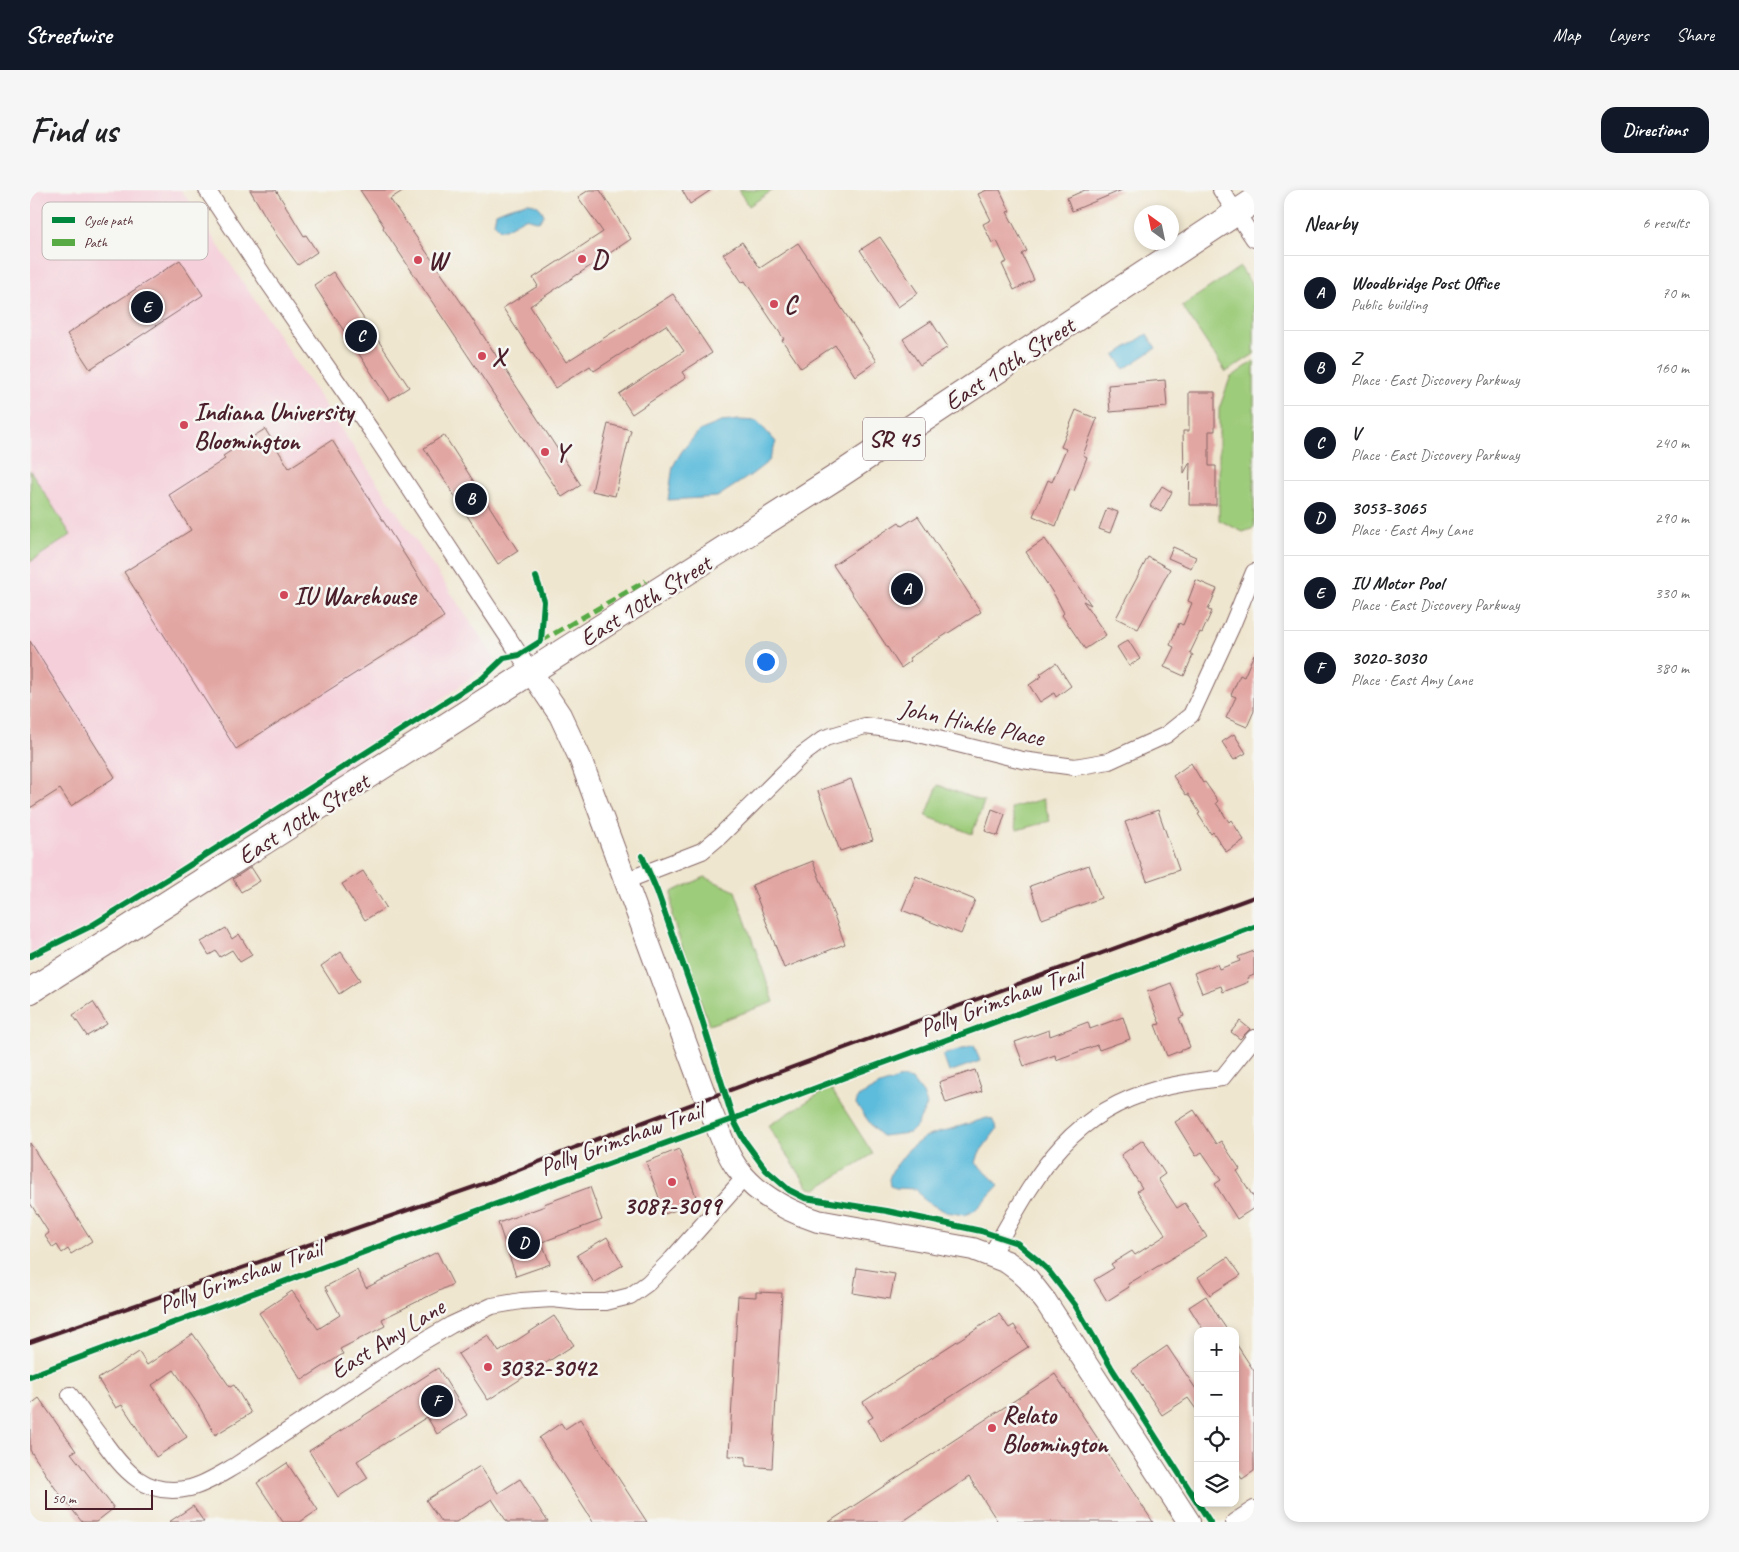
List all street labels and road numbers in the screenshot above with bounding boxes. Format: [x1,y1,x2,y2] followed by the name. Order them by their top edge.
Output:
[938,308,1083,418] street label: East 10th Street
[863,418,925,460] road number: SR 45
[574,546,720,654] street label: East 10th Street
[896,692,1049,754] street label: John Hinkle Place
[232,764,378,872] street label: East 10th Street
[915,954,1092,1044] street label: Polly Grimshaw Trail
[535,1093,712,1183] street label: Polly Grimshaw Trail
[154,1231,331,1321] street label: Polly Grimshaw Trail
[324,1290,452,1387] street label: East Amy Lane

